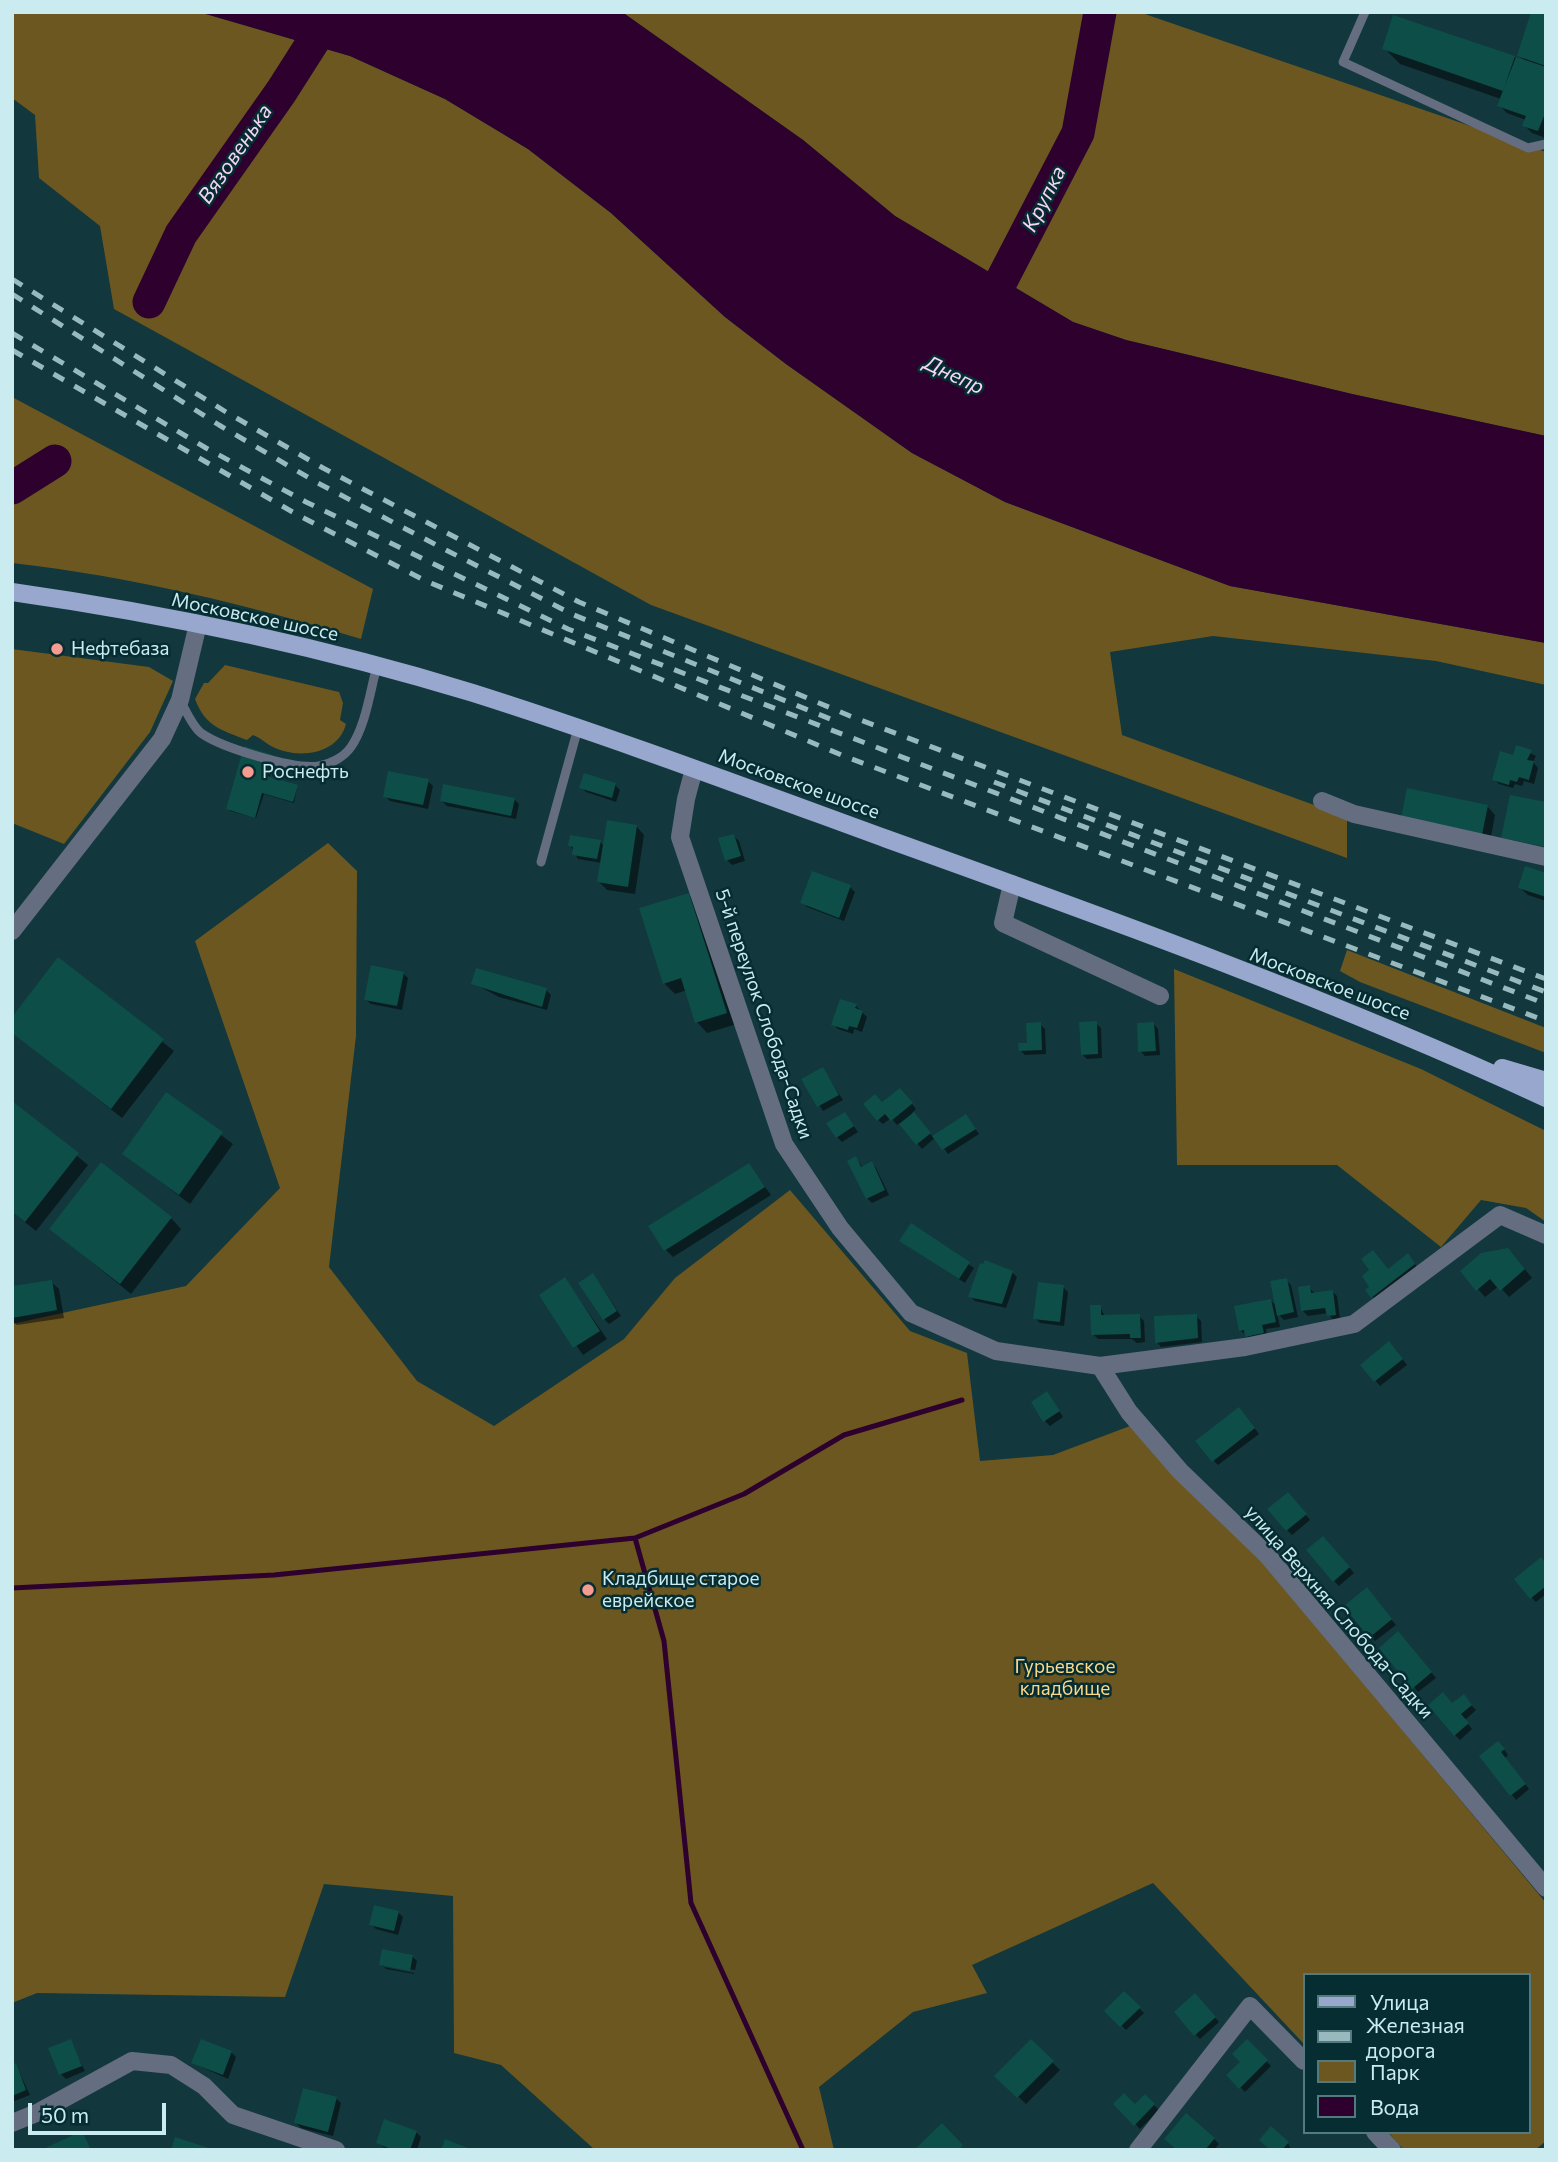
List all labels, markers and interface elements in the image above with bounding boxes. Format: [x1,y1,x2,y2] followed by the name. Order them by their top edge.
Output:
[193,100,277,208] water label: Вязовенька
[1017,162,1071,236] water label: Крупка
[920,350,988,400] water label: Днепр
[169,588,341,646] street label: Московское шоссе
[71,638,169,660] place label: Нефтебаза
[49,641,65,657] marker: Нефтебаза
[715,744,883,824] street label: Московское шоссе
[262,761,349,783] place label: Роснефть
[240,764,256,780] marker: Роснефть
[710,886,818,1142] street label: 5-й переулок Слобода-Садки
[1246,943,1414,1025] street label: Московское шоссе
[1240,1501,1438,1723] street label: улица Верхняя Слобода-Садки
[602,1568,760,1612] place label: Кладбище старое еврейское
[580,1582,596,1598] marker: Кладбище старое еврейское
[1015,1656,1115,1700] park label: Гурьевское кладбище
[1302,1973,1530,2134] legend
[1370,1989,1429,2014] text: Улица
[1366,2012,1465,2062] text: Железная дорога
[1370,2059,1420,2084] text: Парк
[32,2088,170,2132] scale bar
[1370,2094,1419,2119] text: Вода
[41,2102,89,2127] text: 50 m

